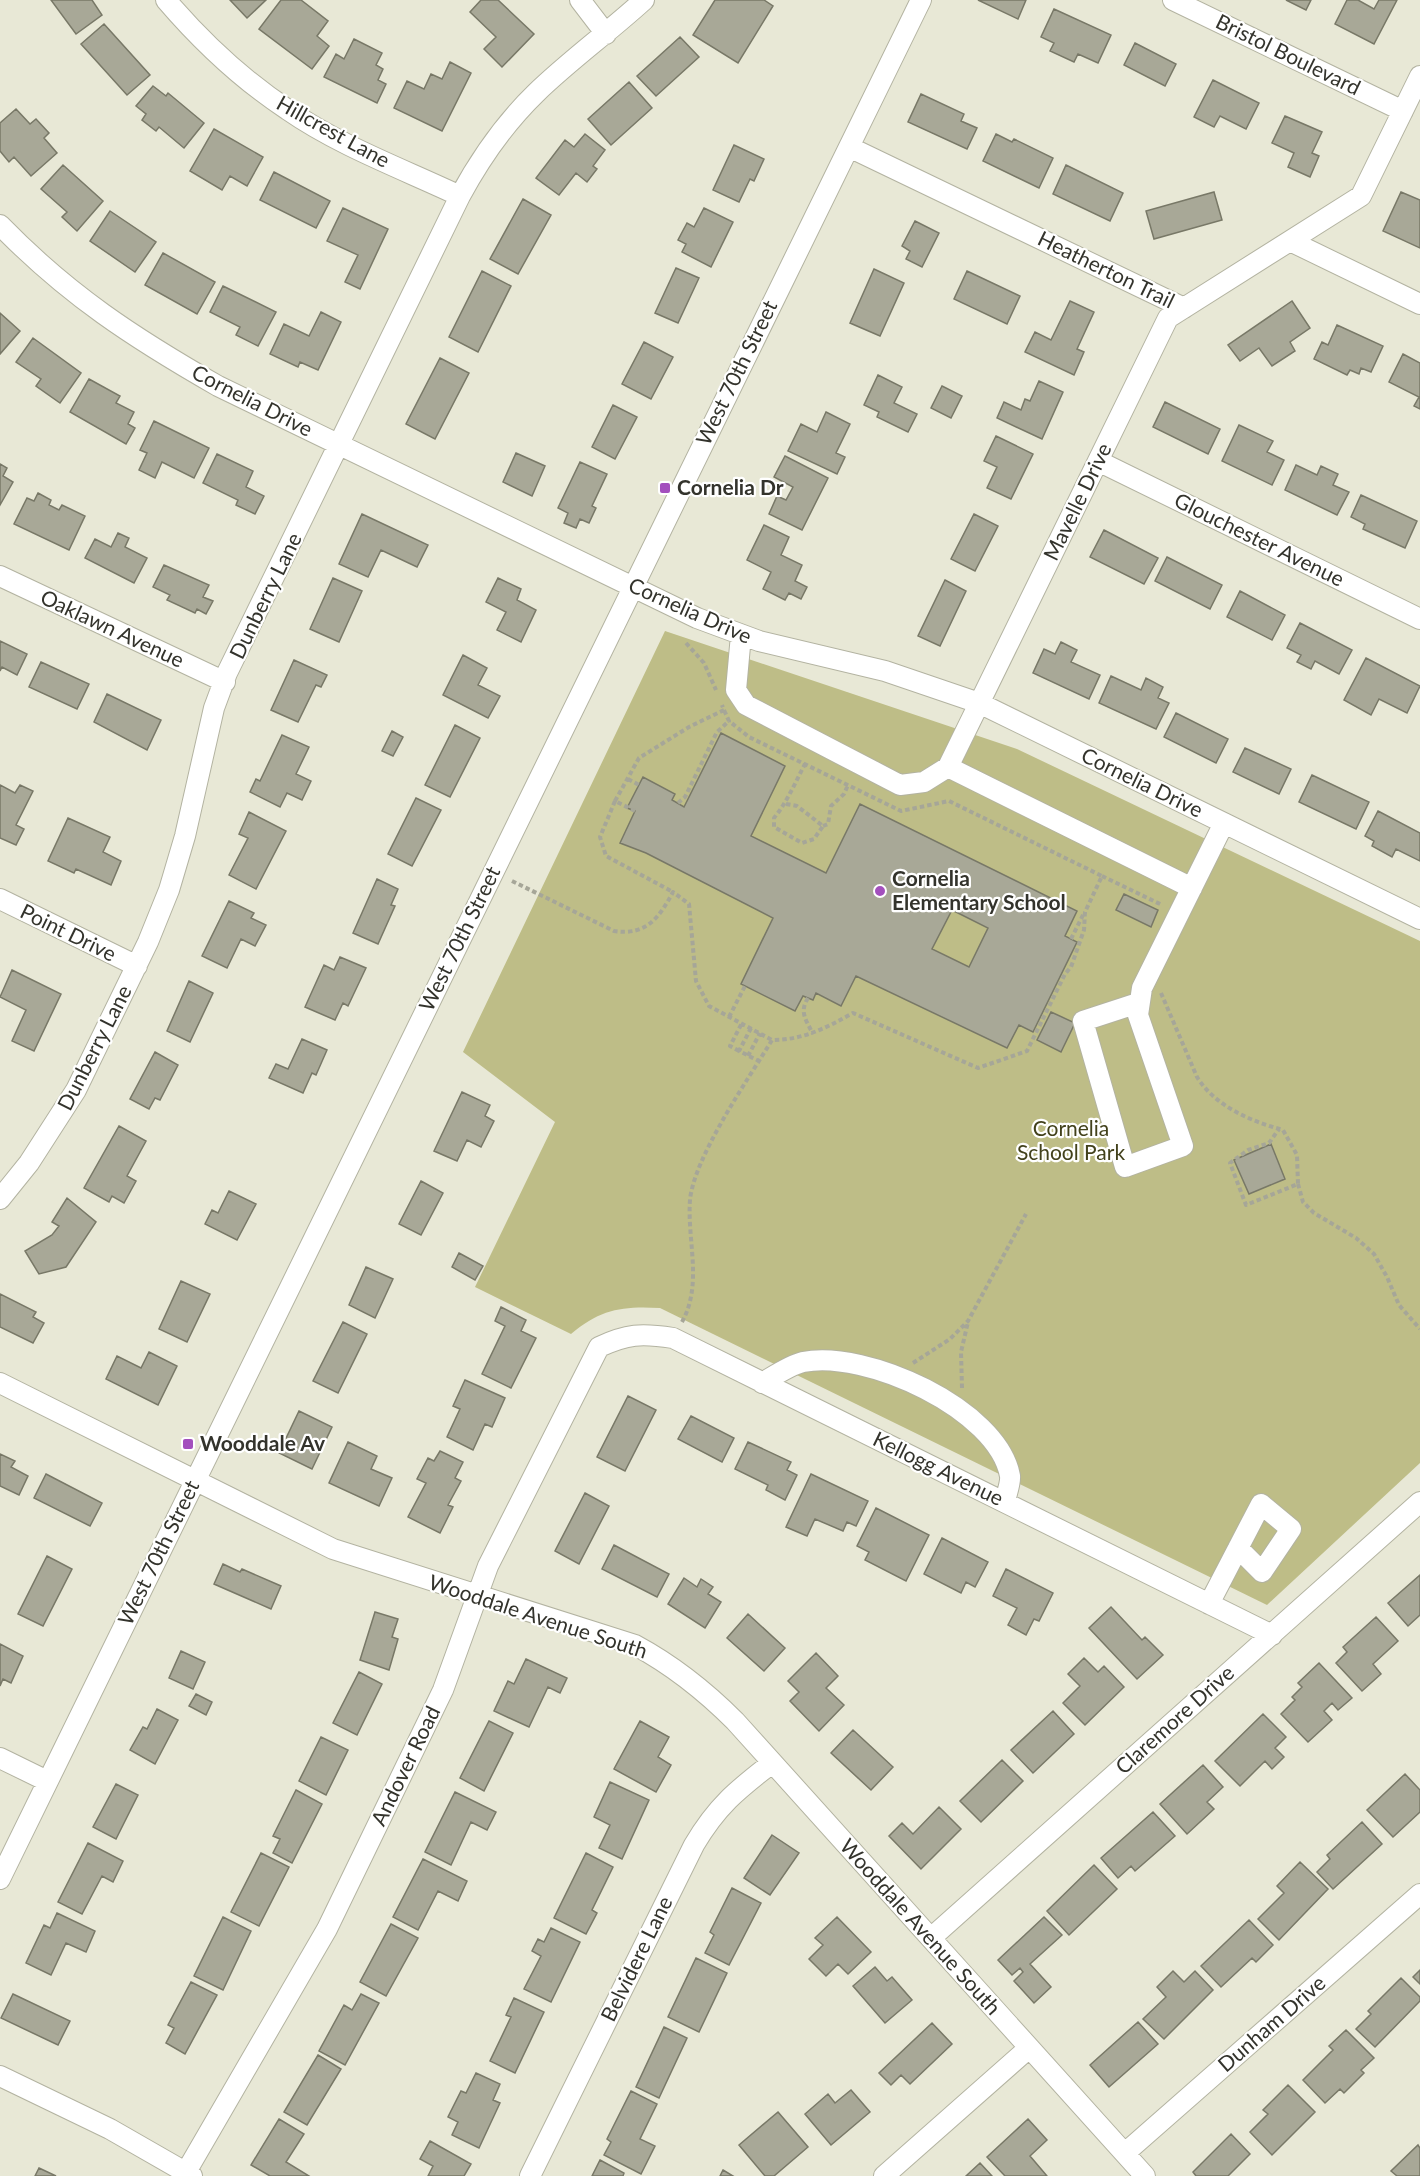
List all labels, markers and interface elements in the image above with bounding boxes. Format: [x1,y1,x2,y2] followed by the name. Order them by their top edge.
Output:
[1212,8,1365,99] street label: Bristol Boulevard
[273,89,395,172] street label: Hillcrest Lane
[1034,225,1179,313] street label: Heatherton Trail
[690,295,782,449] street label: West 70th Street
[188,359,317,441] street label: Cornelia Drive
[1037,439,1116,564] street label: Mavelle Drive
[677,474,784,499] place label: Cornelia Dr
[658,481,672,495] marker: Cornelia Dr
[1171,487,1349,591] street label: Glouchester Avenue
[223,528,306,662] street label: Dunberry Lane
[625,571,756,648] street label: Cornelia Drive
[37,583,188,672] street label: Oaklawn Avenue
[1078,741,1207,822] street label: Cornelia Drive
[413,861,505,1015] street label: West 70th Street
[892,865,1066,914] place label: Cornelia Elementary School
[873,884,887,898] marker: Cornelia Elementary School
[17,898,121,966] street label: Point Drive
[51,981,136,1114] street label: Dunberry Lane
[1017,1115,1125,1164] park label: Cornelia School Park
[869,1425,1008,1510] street label: Kellogg Avenue
[200,1430,325,1455] place label: Wooddale Av
[181,1437,195,1451] marker: Wooddale Av
[112,1475,204,1629] street label: West 70th Street
[426,1568,651,1663] street label: Wooddale Avenue South
[1110,1659,1238,1779] street label: Claremore Drive
[365,1701,444,1829] street label: Andover Road
[835,1833,1007,2019] street label: Wooddale Avenue South
[595,1892,677,2025] street label: Belvidere Lane
[1212,1969,1330,2076] street label: Dunham Drive

